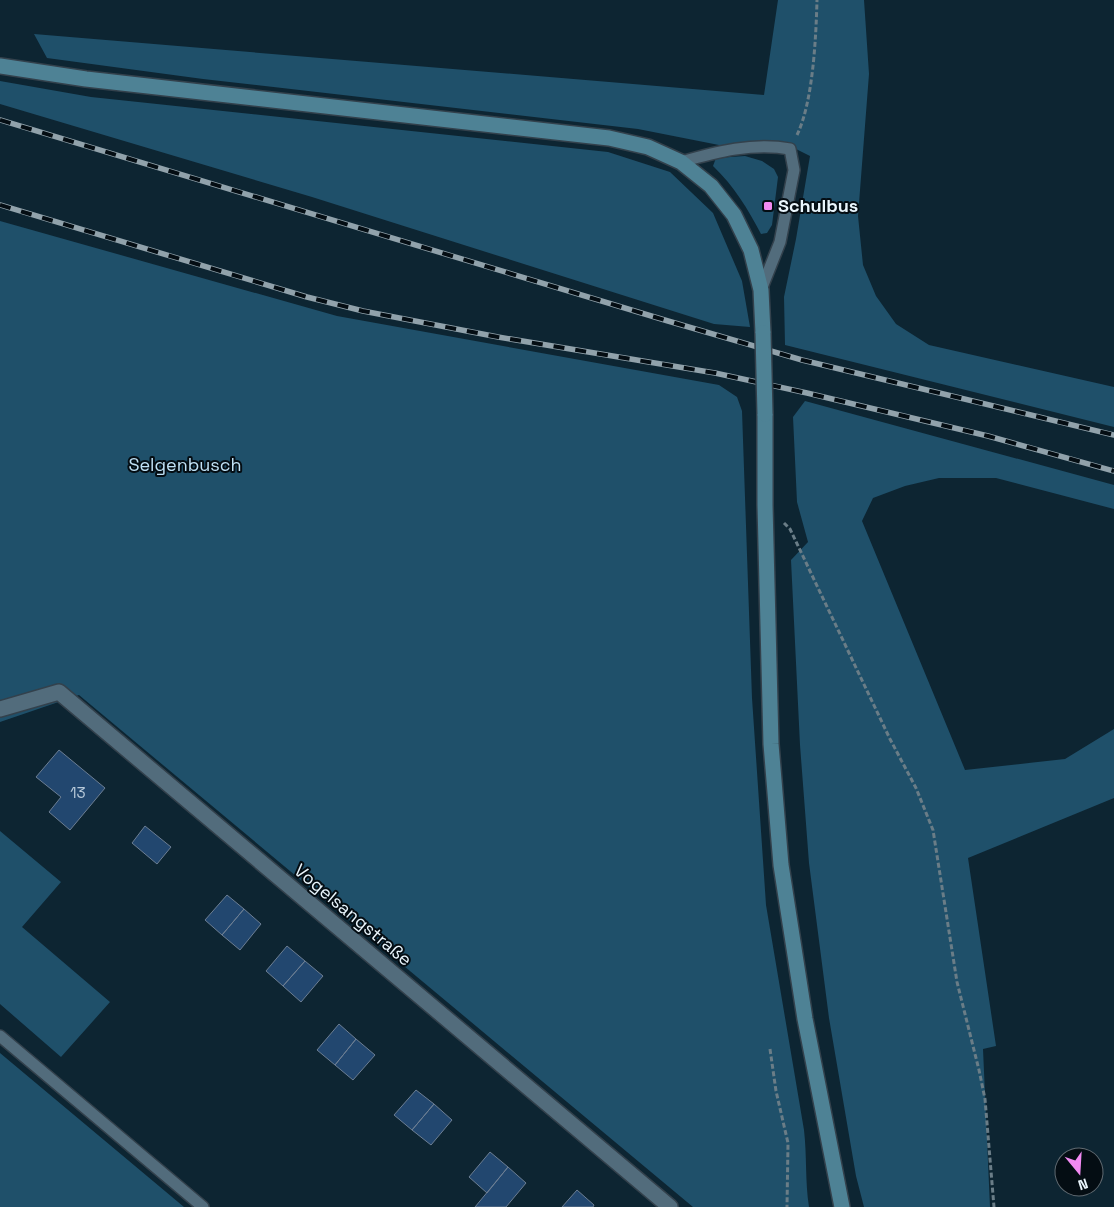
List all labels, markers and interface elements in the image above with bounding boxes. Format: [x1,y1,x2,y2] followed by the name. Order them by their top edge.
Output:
[778,194,858,217] place label: Schulbus
[762,200,774,212] marker: Schulbus
[128,453,242,476] park label: Selgenbusch
[70,783,86,802] house number: 13
[290,859,417,971] street label: Vogelsangstraße
[1054,1147,1104,1197] north arrow
[1076,1174,1090,1194] text: N

